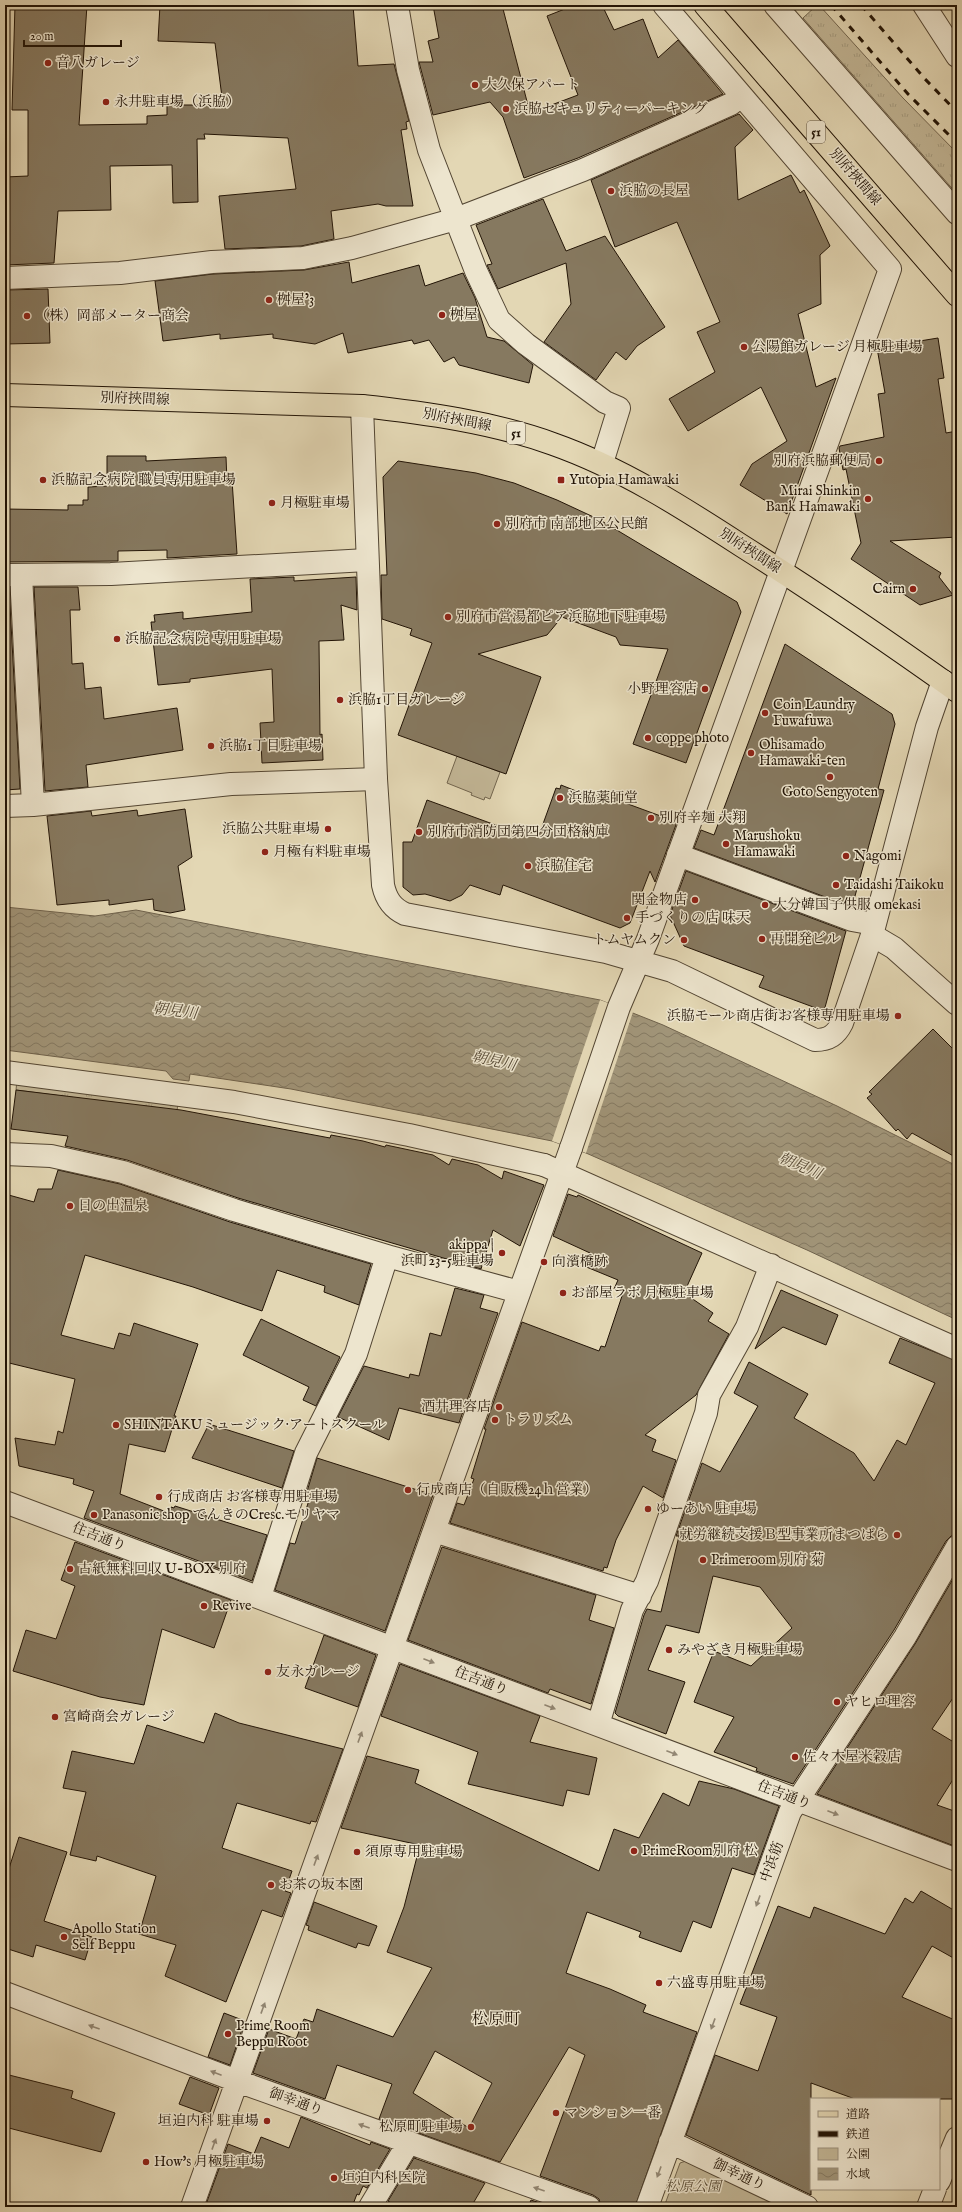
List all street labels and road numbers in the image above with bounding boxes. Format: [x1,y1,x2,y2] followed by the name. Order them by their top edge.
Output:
[807,121,825,143] road number: 51
[825,145,885,209] street label: 別府挾間線
[100,389,170,409] street label: 別府挾間線
[421,404,493,436] street label: 別府挾間線
[507,422,525,444] road number: 51
[716,524,784,578] street label: 別府挾間線
[70,1519,128,1555] street label: 住吉通り
[452,1663,510,1699] street label: 住吉通り
[755,1777,813,1813] street label: 住吉通り
[756,1839,788,1885] street label: 中浜筋
[267,2084,325,2120] street label: 御幸通り
[710,2155,768,2195] street label: 御幸通り

